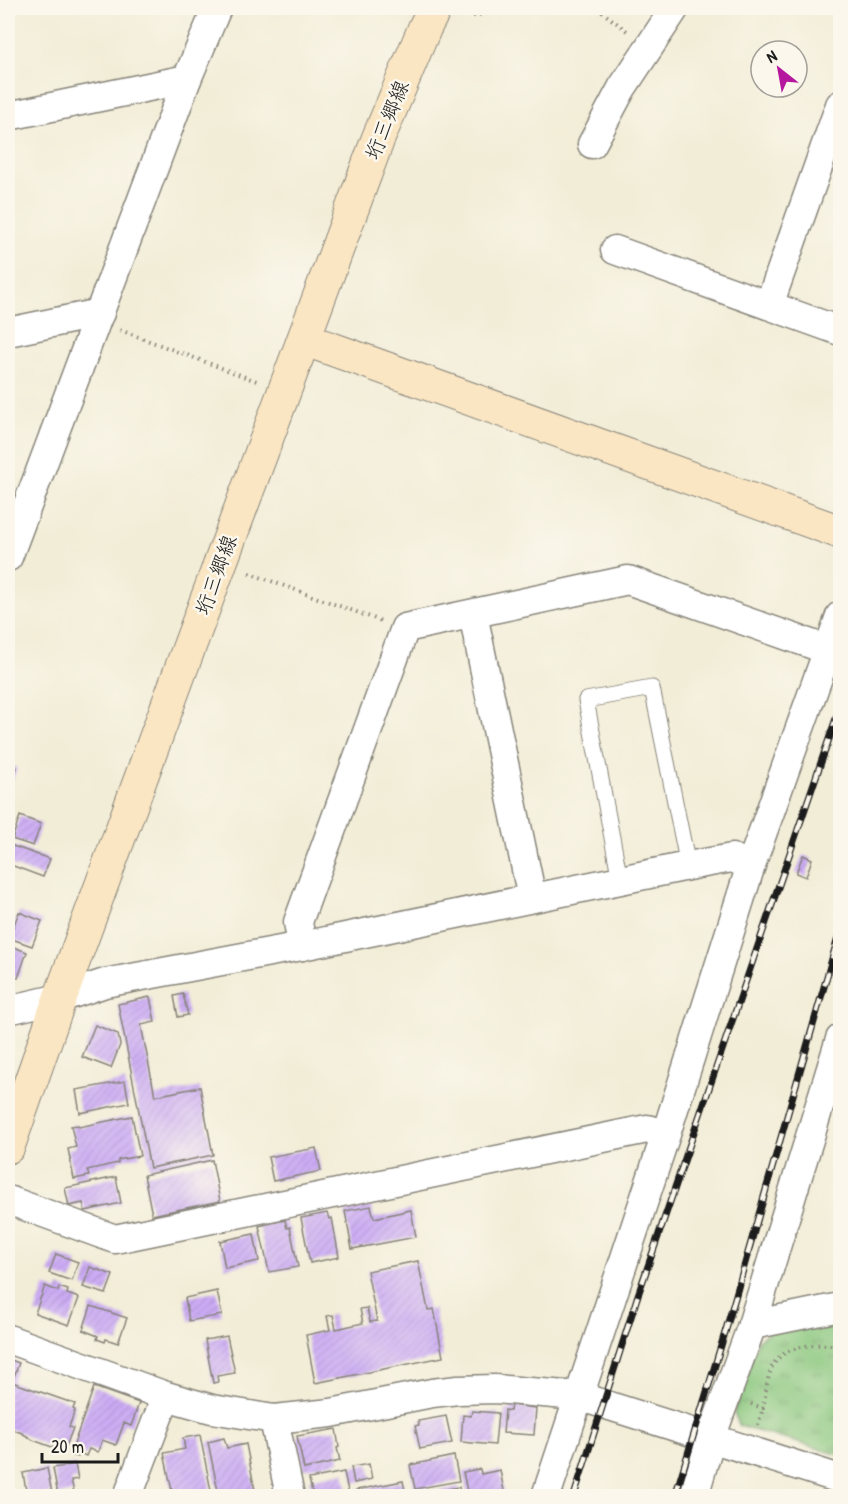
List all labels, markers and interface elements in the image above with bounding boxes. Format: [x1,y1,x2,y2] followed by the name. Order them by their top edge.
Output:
[749,39,809,99] north arrow
[762,44,781,68] text: N
[357,75,416,164] street label: 垳三郷線
[188,530,244,619] street label: 垳三郷線
[42,1426,118,1464] scale bar
[51,1434,84,1459] text: 20 m

